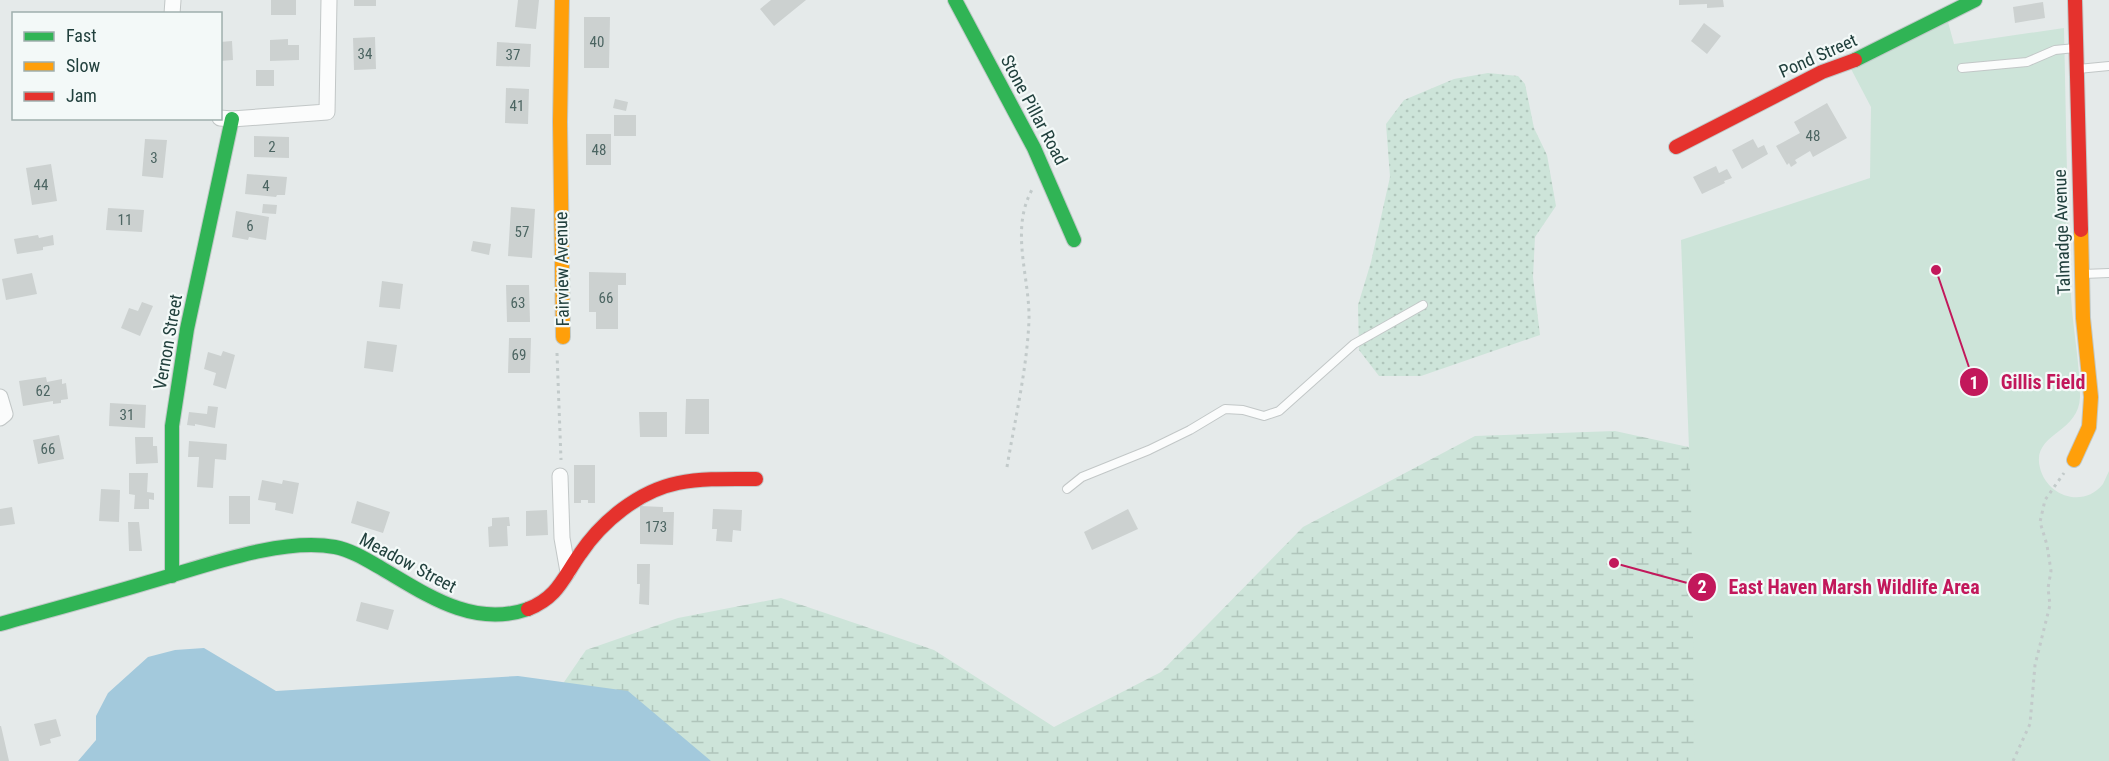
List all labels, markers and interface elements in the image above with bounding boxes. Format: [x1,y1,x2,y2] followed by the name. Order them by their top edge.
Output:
[12,12,222,120] legend
[66,25,97,46] text: Fast
[1776,29,1860,82] street label: Pond Street
[590,33,604,51] house number: 40
[358,45,372,63] house number: 34
[506,46,520,64] house number: 37
[997,51,1072,168] street label: Stone Pillar Road
[66,55,101,76] text: Slow
[66,85,97,106] text: Jam
[510,97,524,115] house number: 41
[1806,127,1820,145] house number: 48
[268,138,276,156] house number: 2
[592,141,606,159] house number: 48
[150,149,158,167] house number: 3
[2049,169,2074,295] street label: Talmadge Avenue
[34,176,48,194] house number: 44
[262,177,270,195] house number: 4
[118,211,132,229] house number: 11
[550,211,573,327] street label: Fairview Avenue
[246,217,254,235] house number: 6
[515,223,529,241] house number: 57
[599,289,613,307] house number: 66
[149,293,186,391] street label: Vernon Street
[511,294,525,312] house number: 63
[512,346,526,364] house number: 69
[1959,363,2098,401] callout: Gillis Field
[2001,370,2085,394] text: Gillis Field
[1969,372,1979,393] text: 1
[36,382,50,400] house number: 62
[120,406,134,424] house number: 31
[41,440,55,458] house number: 66
[645,518,667,536] house number: 173
[356,528,460,597] street label: Meadow Street
[1687,568,1992,606] callout: East Haven Marsh Wildlife Area
[1728,575,1980,599] text: East Haven Marsh Wildlife Area
[1697,576,1707,597] text: 2

